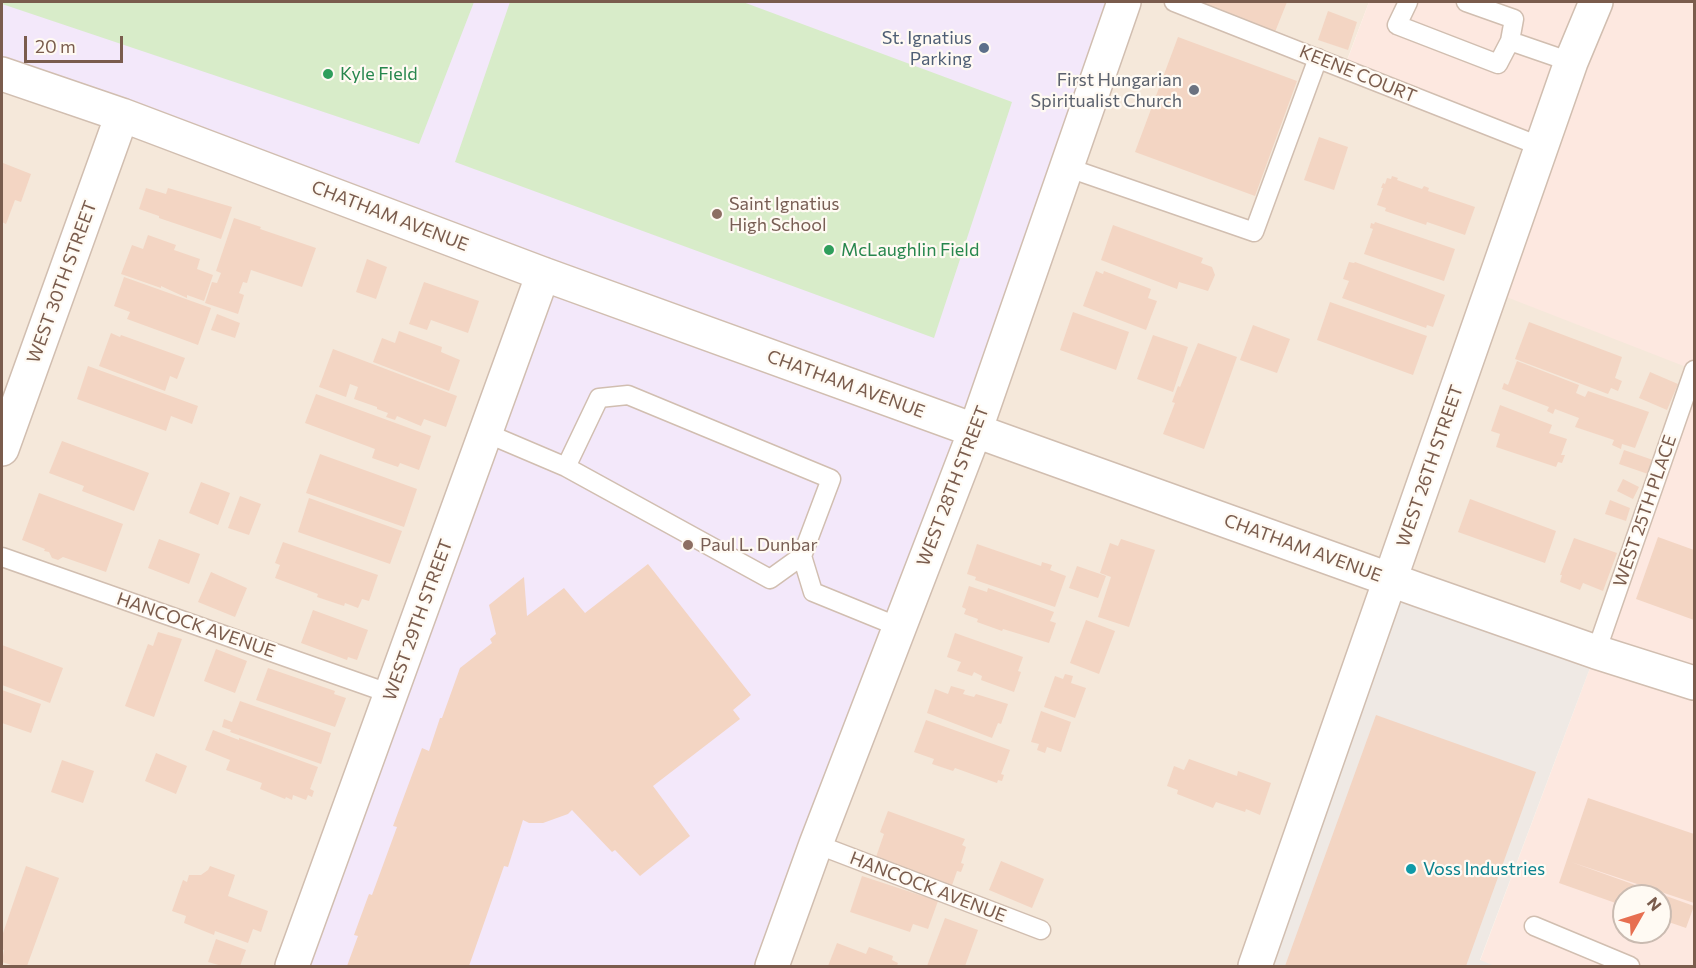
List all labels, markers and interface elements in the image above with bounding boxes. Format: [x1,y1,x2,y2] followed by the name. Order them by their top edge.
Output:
[27,24,126,62] scale bar
[882,27,972,70] place label: St. Ignatius Parking
[35,35,76,57] text: 20 m
[977,41,991,55] marker: St. Ignatius Parking
[1296,41,1420,107] street label: KEENE COURT
[340,63,418,85] place label: Kyle Field
[321,67,335,81] marker: Kyle Field
[1031,69,1182,112] place label: First Hungarian Spiritualist Church
[1187,83,1201,97] marker: First Hungarian Spiritualist Church
[308,176,472,256] street label: CHATHAM AVENUE
[729,193,840,236] place label: Saint Ignatius High School
[23,198,101,366] street label: WEST 30TH STREET
[710,207,724,221] marker: Saint Ignatius High School
[841,239,979,261] place label: McLaughlin Field
[822,243,836,257] marker: McLaughlin Field
[764,345,928,423] street label: CHATHAM AVENUE
[1392,382,1468,550] street label: WEST 26TH STREET
[912,403,994,569] street label: WEST 28TH STREET
[1609,432,1681,590] street label: WEST 25TH PLACE
[1221,509,1385,587] street label: CHATHAM AVENUE
[700,534,818,556] place label: Paul L. Dunbar
[379,536,457,704] street label: WEST 29TH STREET
[681,538,695,552] marker: Paul L. Dunbar
[114,588,278,662] street label: HANCOCK AVENUE
[847,847,1009,927] street label: HANCOCK AVENUE
[1423,858,1545,880] place label: Voss Industries
[1404,862,1418,876] marker: Voss Industries
[1612,884,1672,944] north arrow
[1644,893,1666,914] text: N

